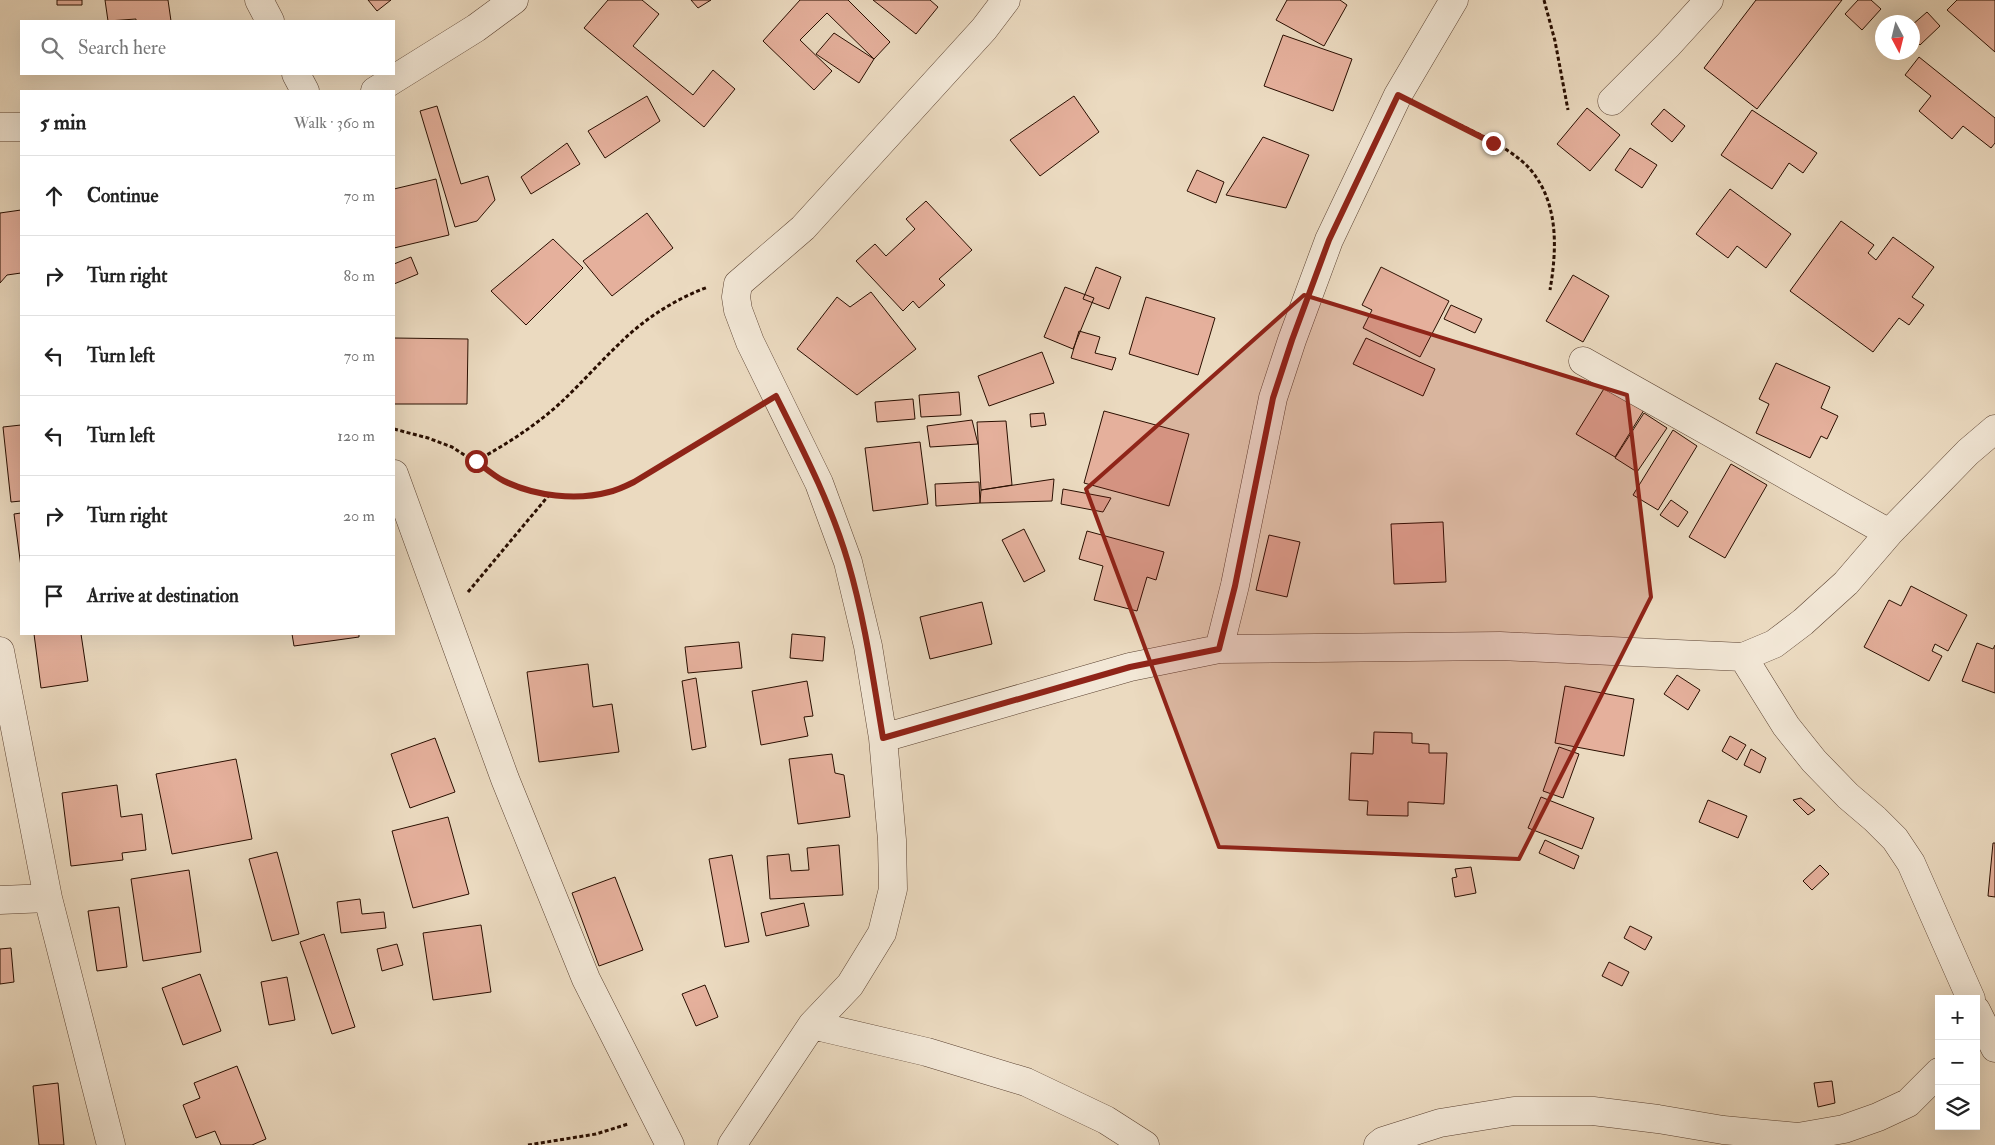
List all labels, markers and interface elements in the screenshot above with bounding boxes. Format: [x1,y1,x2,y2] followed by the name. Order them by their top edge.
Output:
[1875,15,1920,60] north arrow
[20,20,395,75] search box
[38,34,66,62] icon: search
[78,36,166,60] text: Search here
[40,109,86,136] text: 5 min
[294,113,375,133] text: Walk · 360 m
[1482,132,1505,155] route end
[40,182,68,210] icon: ahead
[87,184,158,208] text: Continue
[344,186,375,206] text: 70 m
[40,262,68,290] icon: right
[87,264,167,288] text: Turn right
[344,266,375,286] text: 80 m
[40,342,68,370] icon: left
[87,344,155,368] text: Turn left
[344,346,375,366] text: 70 m
[40,422,68,450] icon: left
[87,424,155,448] text: Turn left
[337,426,375,446] text: 120 m
[465,450,488,473] route start
[40,502,68,530] icon: right
[87,504,167,528] text: Turn right
[343,506,375,526] text: 20 m
[40,582,68,610] icon: arrive
[87,584,239,608] text: Arrive at destination
[1935,995,1980,1130] map controls
[1935,995,1980,1040] button: +
[1935,1040,1980,1085] button: −
[1935,1085,1980,1130] button: layers

